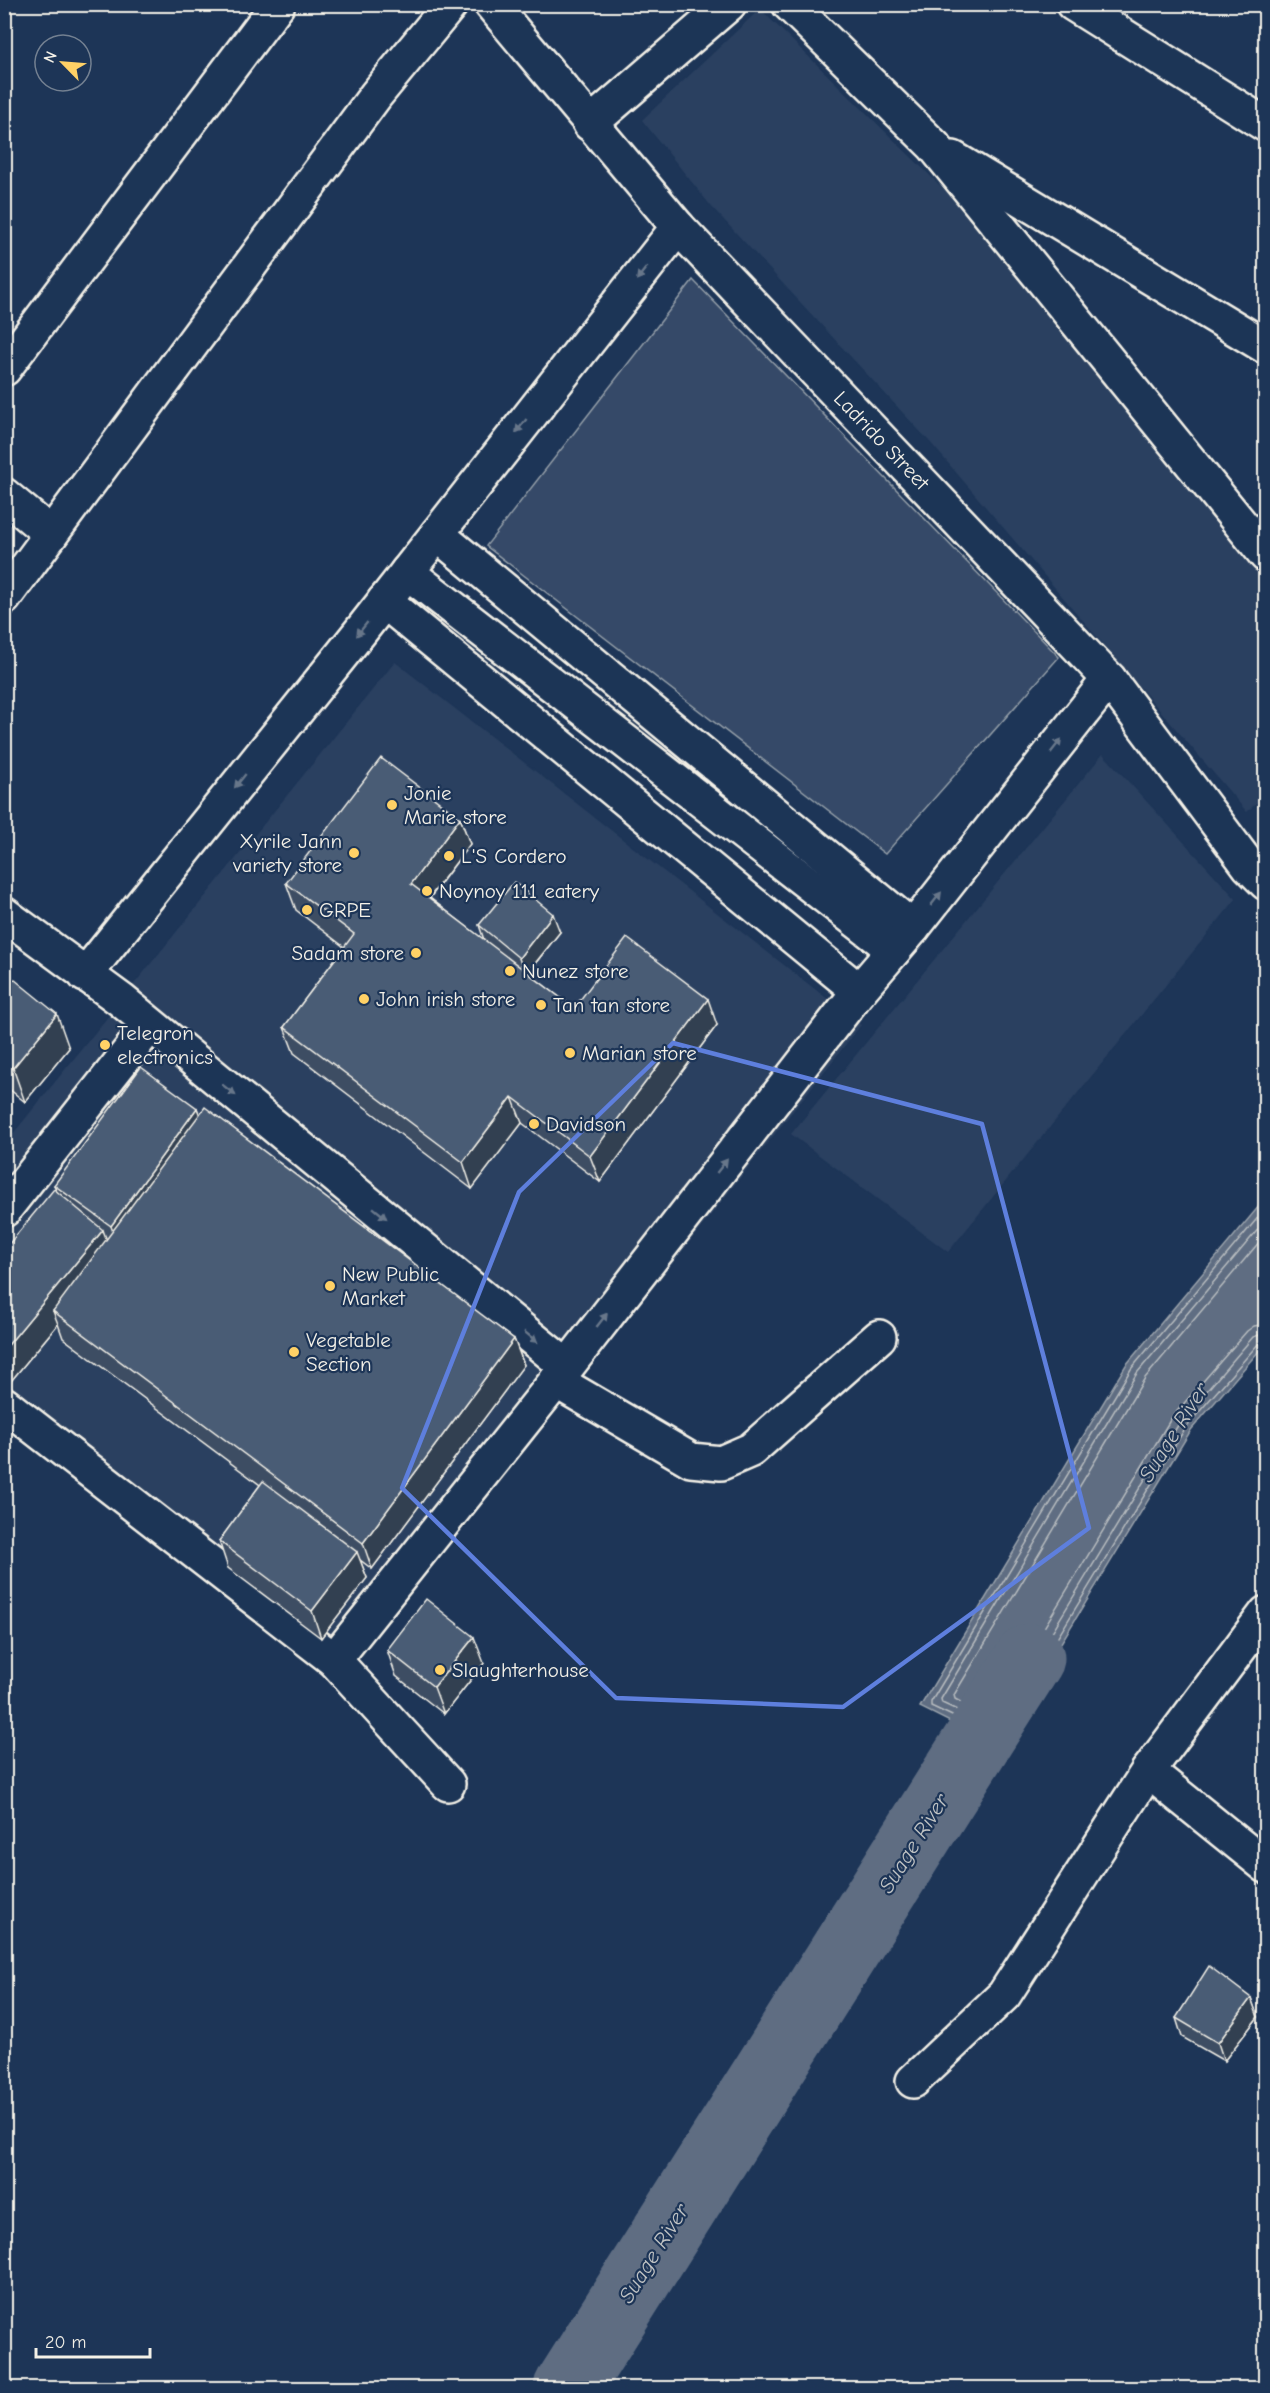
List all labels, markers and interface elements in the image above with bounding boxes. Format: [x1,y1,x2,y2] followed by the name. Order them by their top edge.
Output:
[33,33,93,93] north arrow
[40,49,61,66] text: N
[635,265,648,281] one-way arrow
[829,386,935,495] street label: Ladrido Street
[515,418,528,434] one-way arrow
[357,622,369,637] one-way arrow
[1050,739,1062,754] one-way arrow
[235,774,247,789] one-way arrow
[404,781,507,829] place label: Jonie Marie store
[385,798,399,812] marker: Jonie Marie store
[232,829,342,877] place label: Xyrile Jann variety store
[461,844,567,868] place label: L'S Cordero
[347,846,361,860] marker: Xyrile Jann variety store
[442,849,456,863] marker: L'S Cordero
[439,879,600,903] place label: Noynoy 111 eatery
[420,884,434,898] marker: Noynoy 111 eatery
[929,892,941,907] one-way arrow
[319,898,371,922] place label: GRPE
[300,903,314,917] marker: GRPE
[292,941,404,965] place label: Sadam store
[409,946,423,960] marker: Sadam store
[522,959,629,983] place label: Nunez store
[503,964,517,978] marker: Nunez store
[376,987,515,1011] place label: John irish store
[357,992,371,1006] marker: John irish store
[553,993,670,1017] place label: Tan tan store
[534,998,548,1012] marker: Tan tan store
[117,1021,213,1069] place label: Telegron electronics
[98,1038,112,1052] marker: Telegron electronics
[582,1041,697,1065] place label: Marian store
[563,1046,577,1060] marker: Marian store
[222,1083,237,1095] one-way arrow
[546,1112,626,1136] place label: Davidson
[527,1117,541,1131] marker: Davidson
[715,1159,727,1174] one-way arrow
[372,1207,388,1220] one-way arrow
[342,1262,439,1310] place label: New Public Market
[323,1279,337,1293] marker: New Public Market
[595,1312,608,1328] one-way arrow
[306,1328,391,1376] place label: Vegetable Section
[523,1331,539,1344] one-way arrow
[287,1345,301,1359] marker: Vegetable Section
[1133,1377,1215,1487] water label: Suage River
[452,1658,589,1682] place label: Slaughterhouse
[433,1663,447,1677] marker: Slaughterhouse
[873,1788,955,1898] water label: Suage River
[613,2198,695,2308] water label: Suage River
[36,2321,150,2359] scale bar
[45,2332,86,2353] text: 20 m

